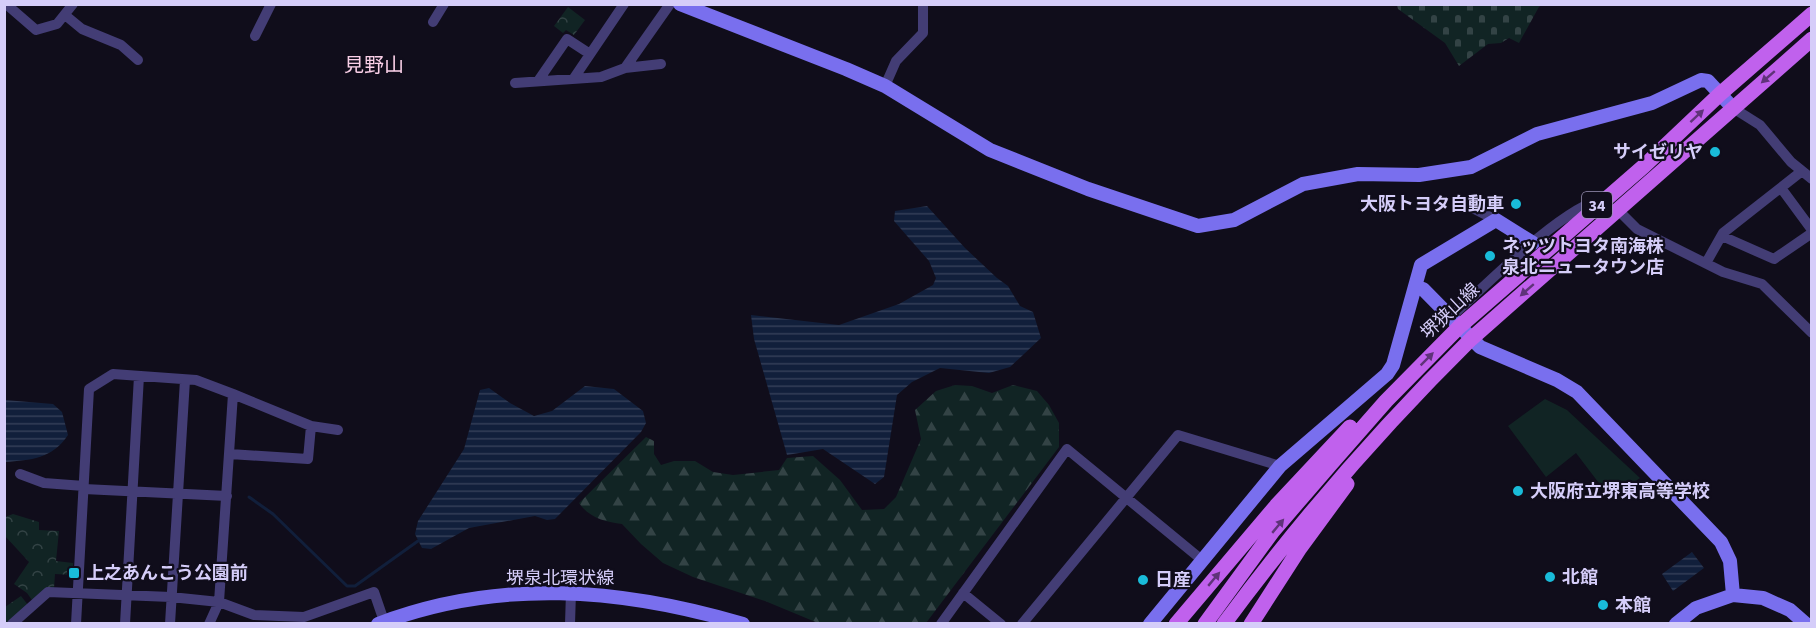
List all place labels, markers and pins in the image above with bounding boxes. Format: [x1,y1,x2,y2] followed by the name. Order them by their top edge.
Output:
[1613,140,1703,165] place label: サイゼリヤ
[1708,145,1722,159] marker: サイゼリヤ
[1360,192,1504,217] place label: 大阪トヨタ自動車
[1509,197,1523,211] marker: 大阪トヨタ自動車
[1502,234,1664,280] place label: ネッツトヨタ南海株 泉北ニュータウン店
[1483,249,1497,263] marker: ネッツトヨタ南海株 泉北ニュータウン店
[1530,479,1710,504] place label: 大阪府立堺東高等学校
[1511,484,1525,498] marker: 大阪府立堺東高等学校
[86,561,248,586] place label: 上之あんこう公園前
[1562,565,1598,590] place label: 北館
[67,566,81,580] marker: 上之あんこう公園前
[1155,568,1191,593] place label: 日産
[1543,570,1557,584] marker: 北館
[1136,573,1150,587] marker: 日産
[1615,593,1651,618] place label: 本館
[1596,598,1610,612] marker: 本館

